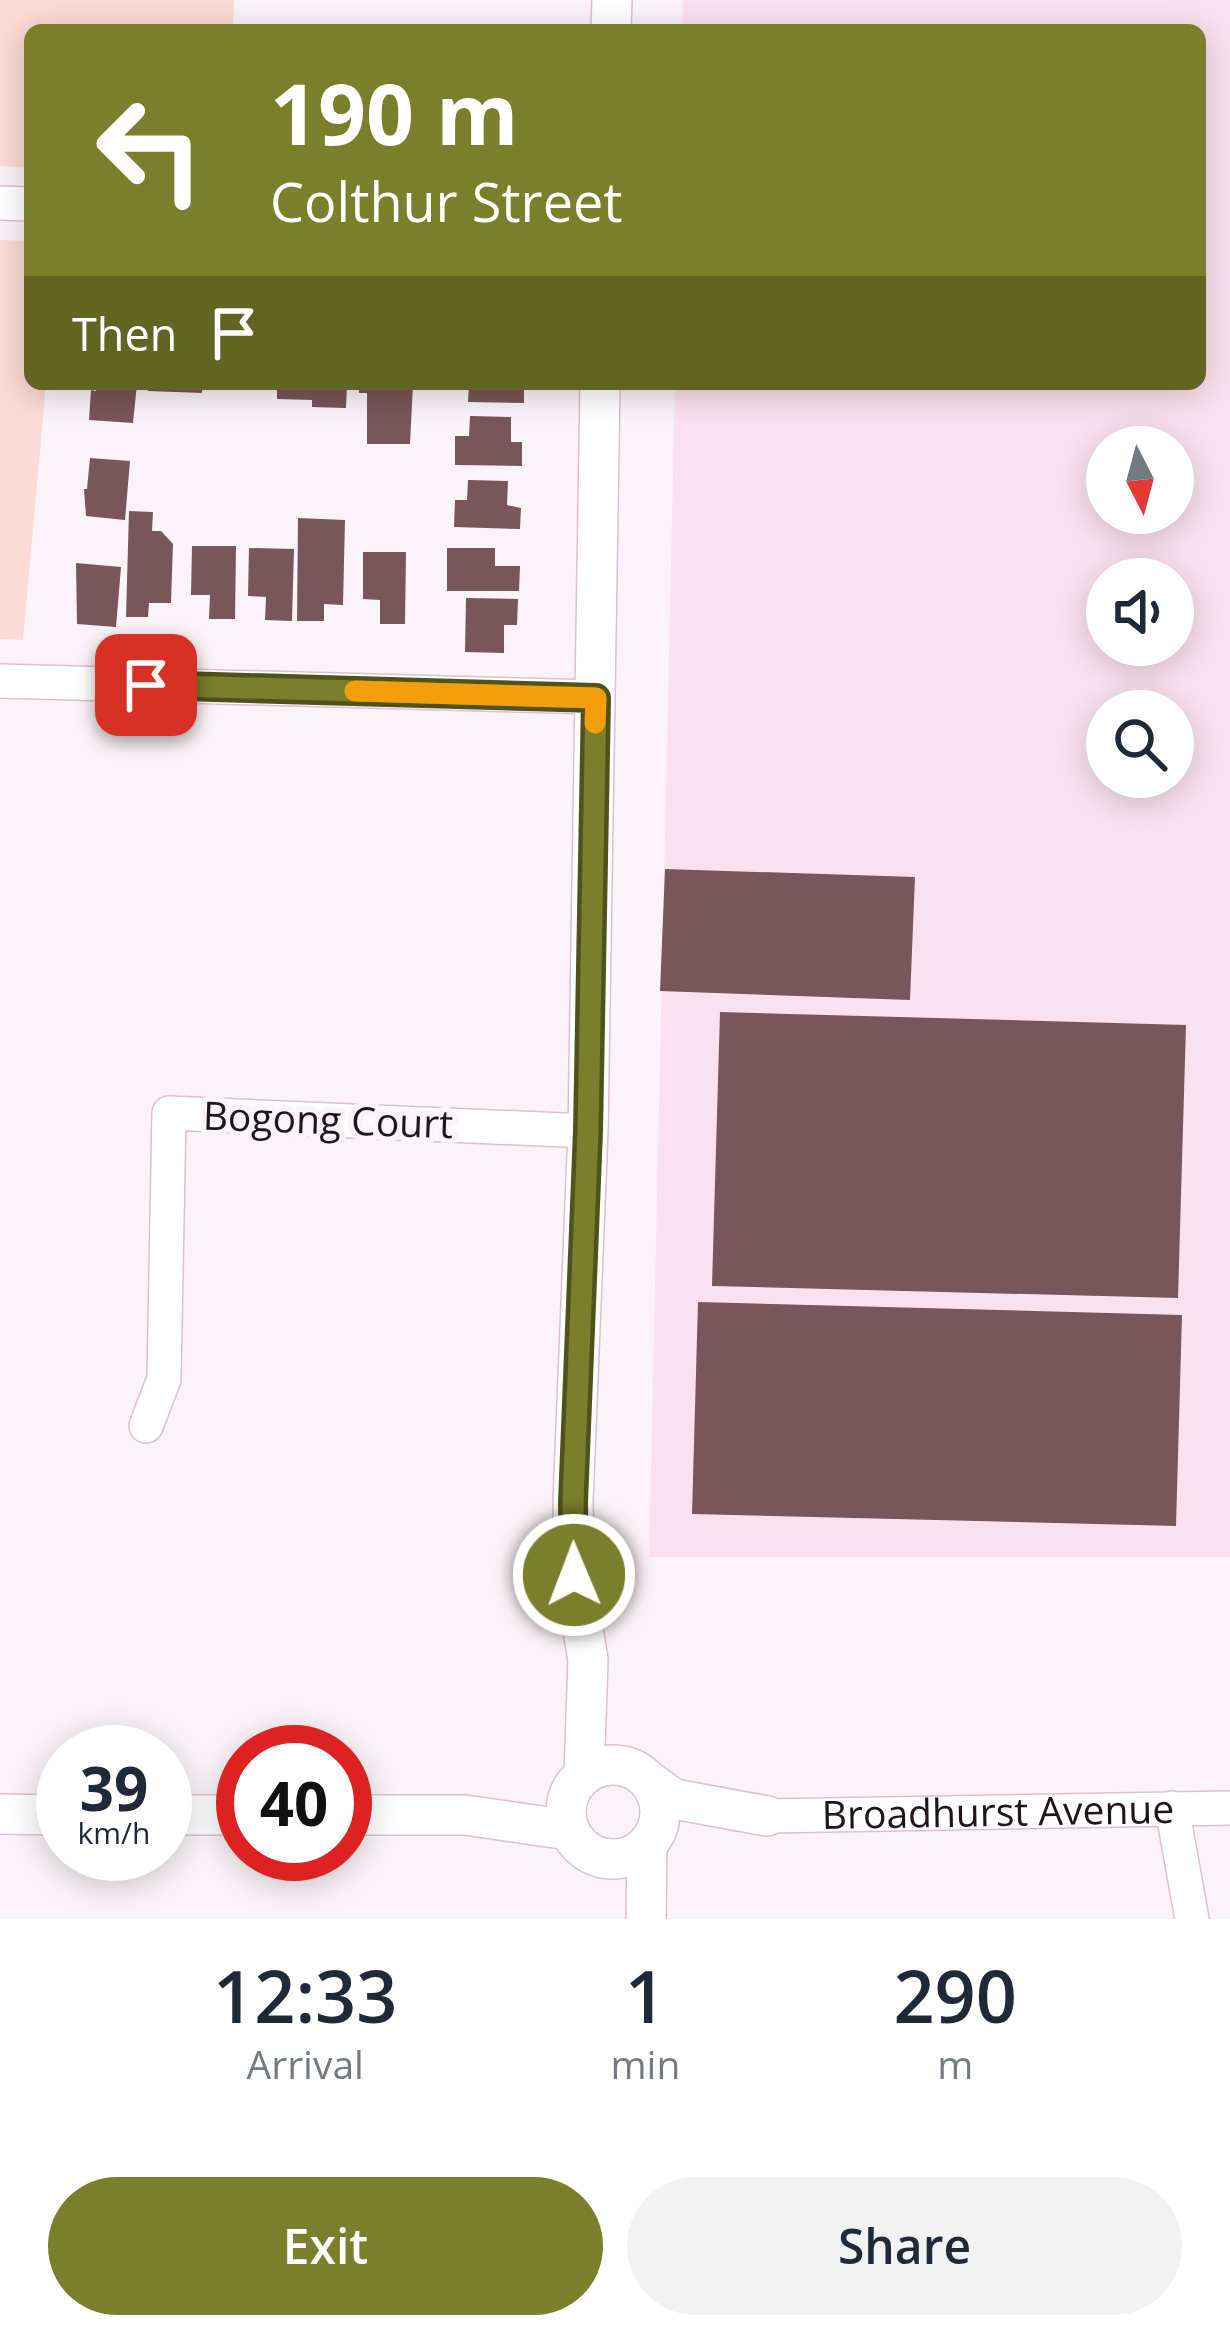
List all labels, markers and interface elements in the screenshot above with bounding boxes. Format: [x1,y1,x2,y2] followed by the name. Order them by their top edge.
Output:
[270,55,518,170] text: 190 m
[72,72,228,228] icon: left
[270,164,623,238] text: Colthur Street
[201,300,267,366] icon: arrive
[72,303,177,364] text: Then
[1086,426,1194,534] north arrow
[1086,426,1194,798] map controls
[1086,558,1194,666] button: sound
[95,634,197,736] pin
[113,652,179,718] icon: arrive
[1086,690,1194,798] button: search
[202,1088,454,1149] street label: Bogong Court
[511,1512,637,1638] position arrow
[216,1725,372,1881] speed limit sign: 40
[80,1747,148,1829] text: 39
[821,1781,1175,1840] street label: Broadhurst Avenue
[78,1812,150,1853] text: km/h
[213,1946,397,2044] text: 12:33
[625,1946,666,2044] text: 1
[893,1946,1017,2044] text: 290
[247,2037,364,2090] text: Arrival
[611,2037,680,2090] text: min
[937,2037,973,2090] text: m
[48,2177,603,2315] button: Exit
[627,2177,1182,2315] button: Share

